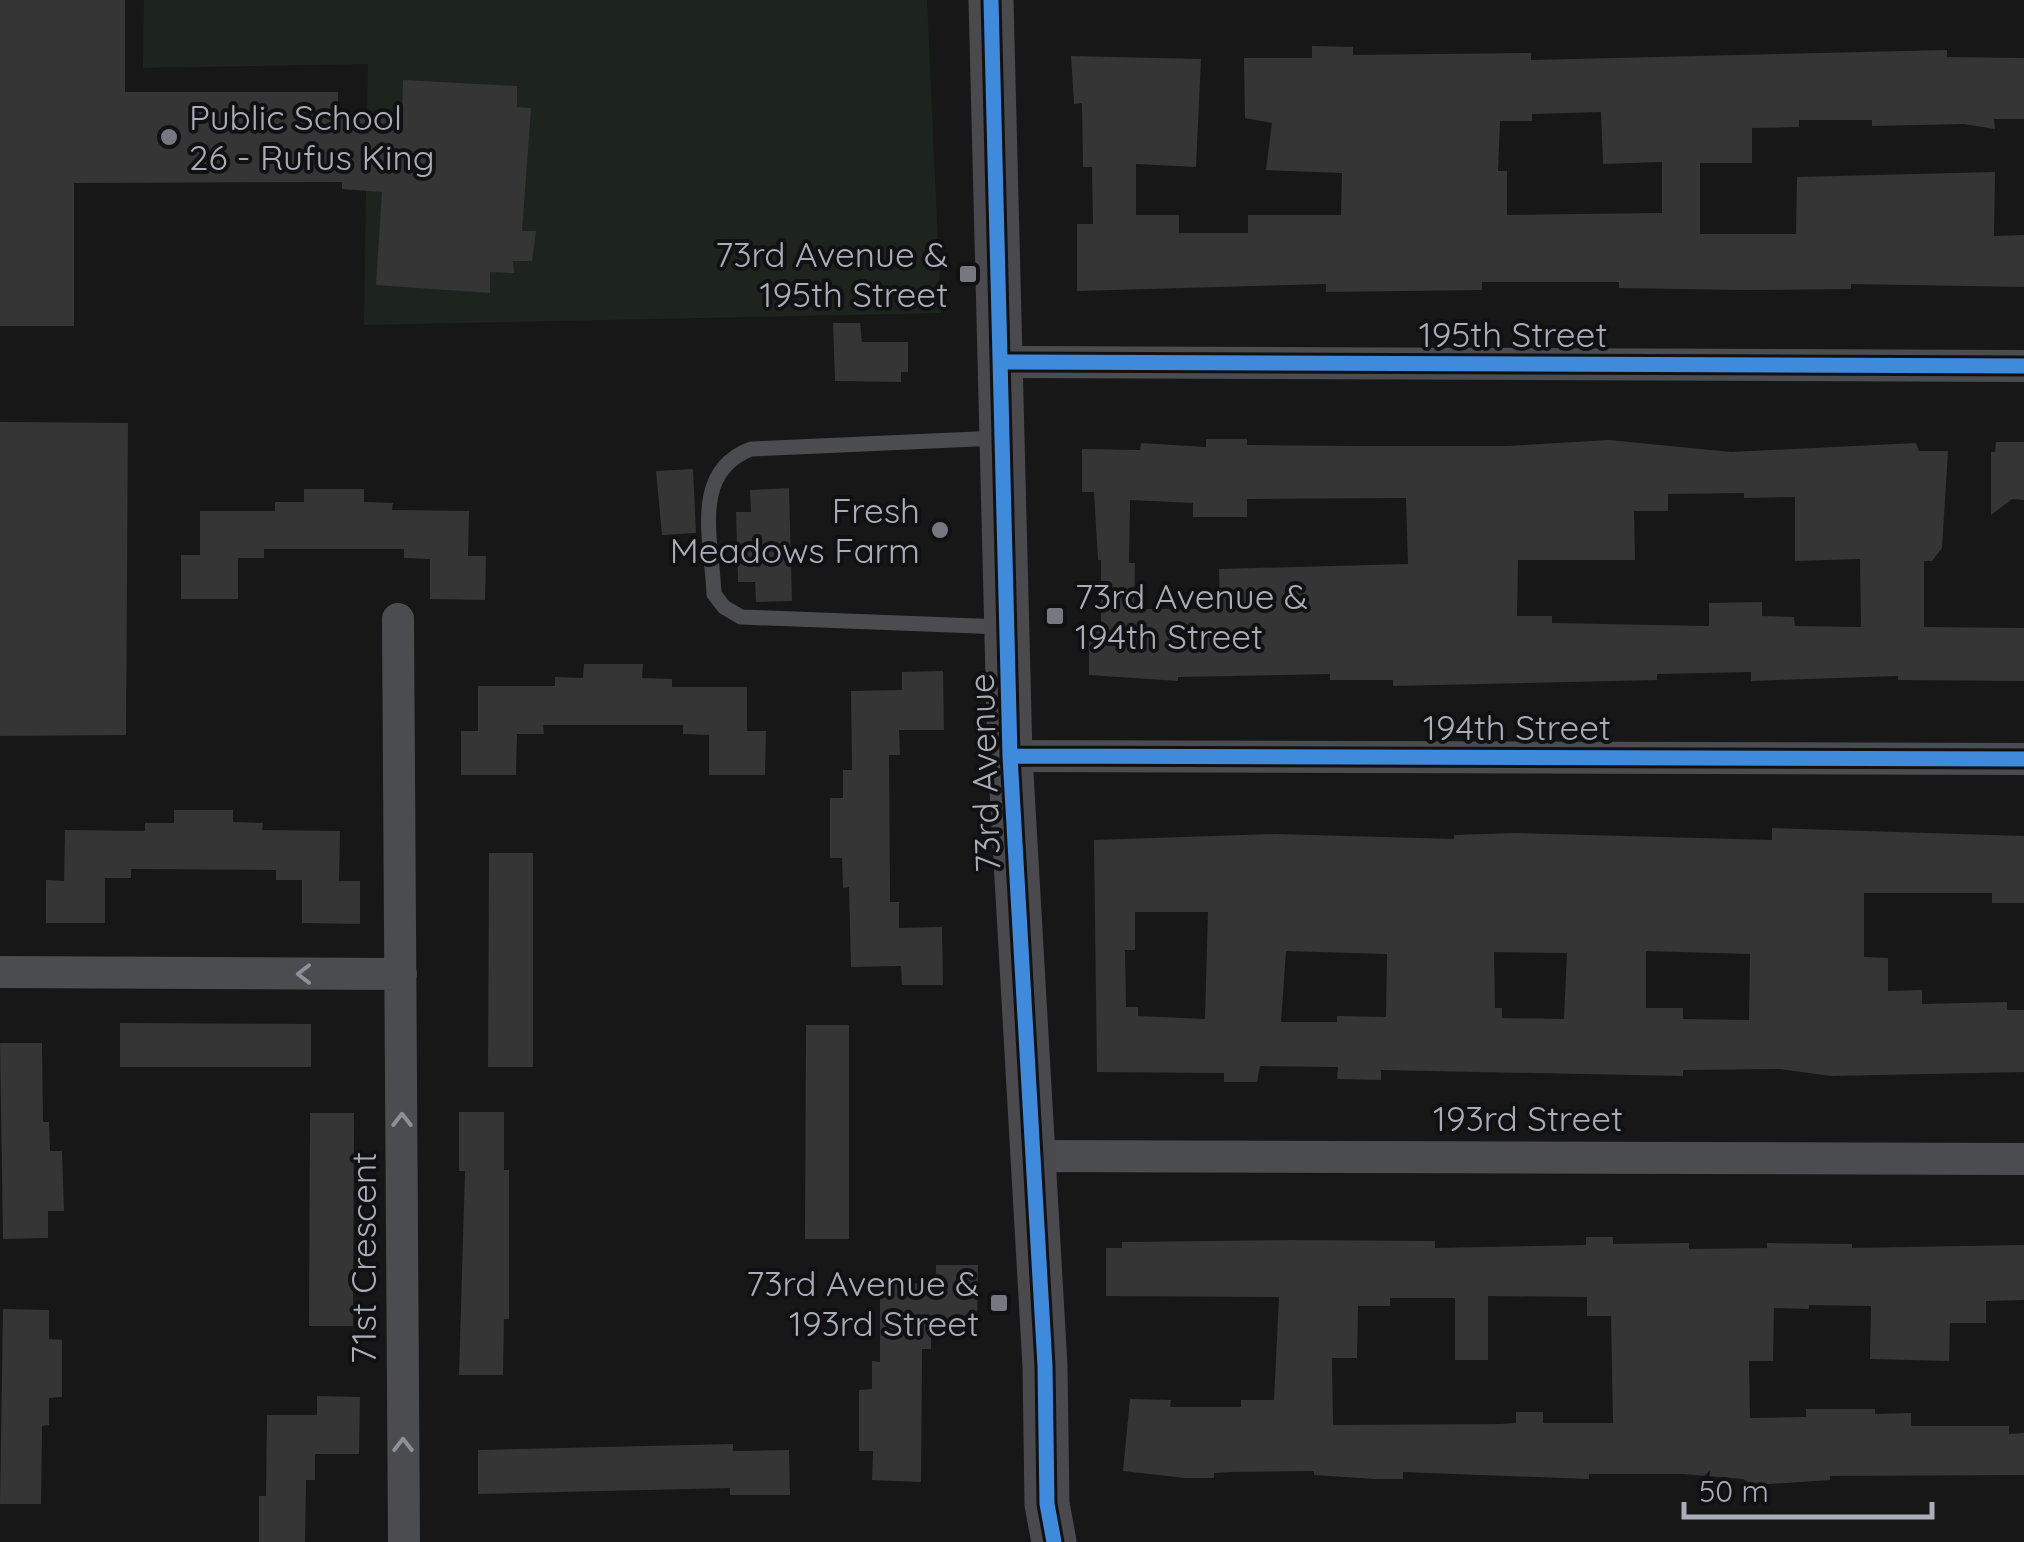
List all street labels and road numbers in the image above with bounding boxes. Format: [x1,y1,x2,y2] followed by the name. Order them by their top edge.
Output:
[1419,312,1607,356] street label: 195th Street
[959,673,1009,873] street label: 73rd Avenue
[1423,705,1611,749] street label: 194th Street
[1433,1096,1623,1140] street label: 193rd Street
[341,1152,385,1364] street label: 71st Crescent

